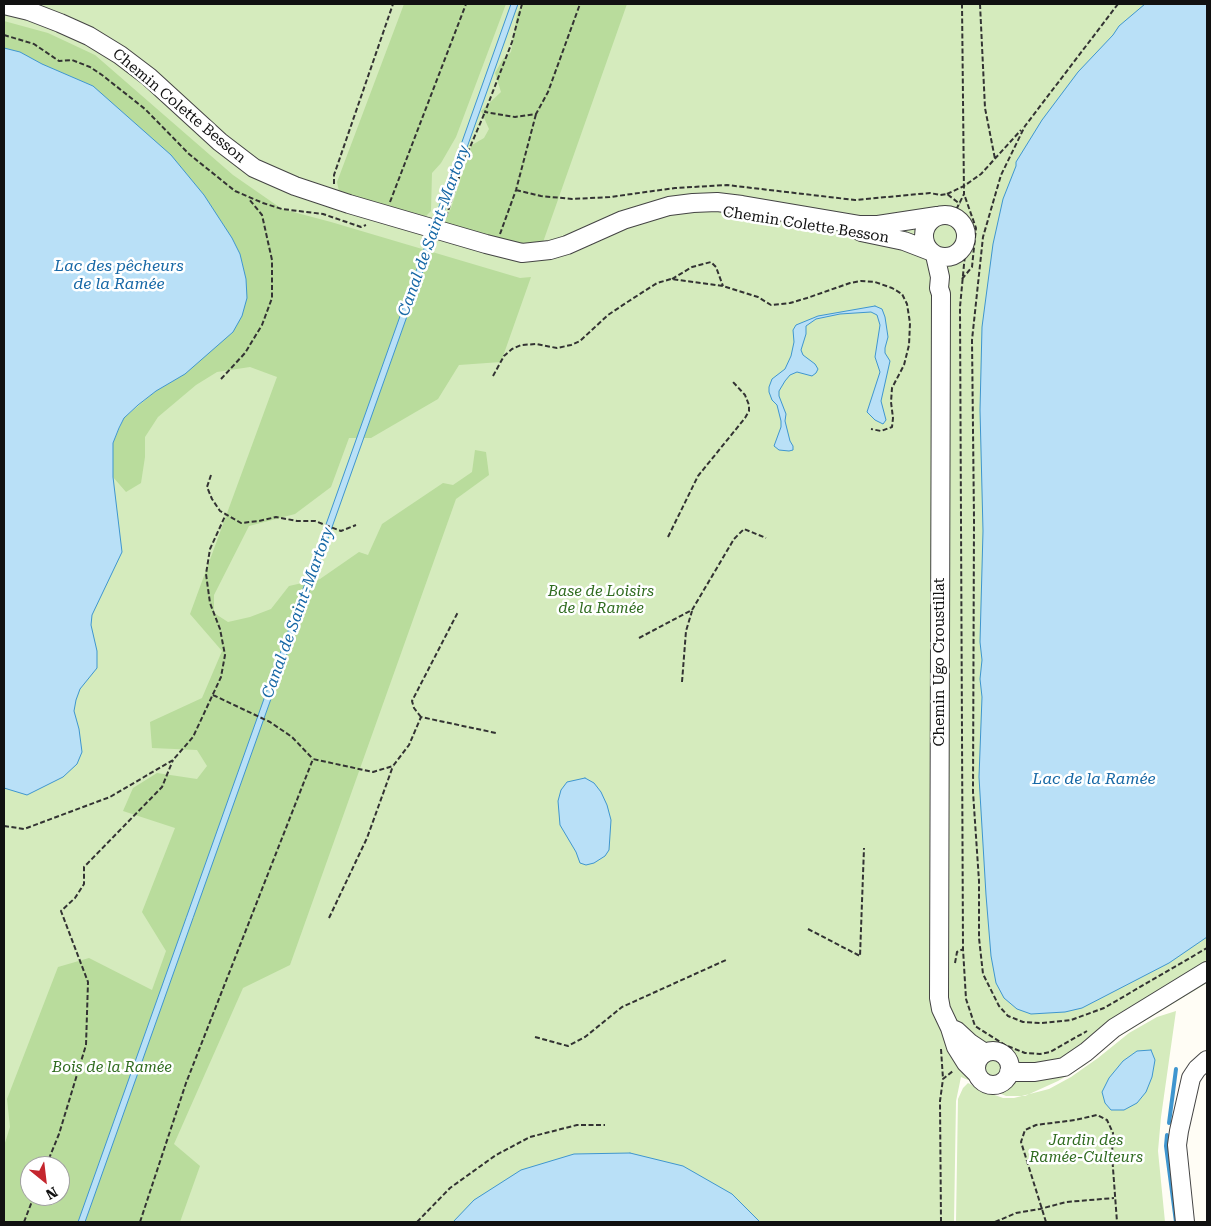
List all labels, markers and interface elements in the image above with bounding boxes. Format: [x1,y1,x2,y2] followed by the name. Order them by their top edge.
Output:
[109,45,249,167] street label: Chemin Colette Besson
[394,143,474,319] water label: Canal de Saint-Martory
[722,203,890,247] street label: Chemin Colette Besson
[54,256,184,294] water label: Lac des pêcheurs de la Ramée
[258,525,338,701] water label: Canal de Saint-Martory
[931,578,949,746] street label: Chemin Ugo Croustillat
[548,583,654,618] park label: Base de Loisirs de la Ramée
[1032,769,1156,789] water label: Lac de la Ramée
[52,1059,172,1077] park label: Bois de la Ramée
[1029,1132,1143,1167] park label: Jardin des Ramée-Culteurs
[20,1156,70,1206] north arrow
[43,1184,60,1203] text: N

